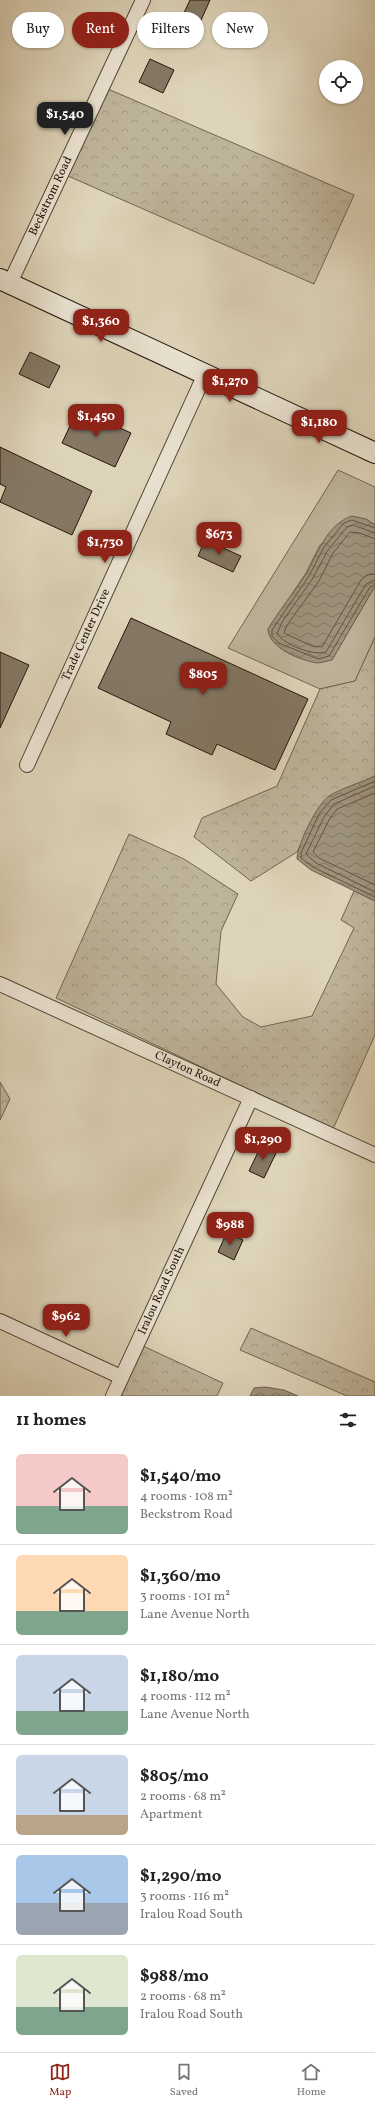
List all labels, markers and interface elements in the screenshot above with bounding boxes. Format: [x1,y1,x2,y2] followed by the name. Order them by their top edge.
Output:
[12,12,64,48] chip: Buy
[72,12,129,48] chip: Rent
[137,12,204,48] chip: Filters
[212,12,268,48] chip: New
[319,60,363,104] map controls
[319,60,363,104] button: locate
[32,102,98,136] pin: $1,540
[46,106,84,124] text: $1,540
[25,154,76,238] street label: Beckstrom Road
[68,309,134,343] pin: $1,360
[82,313,120,331] text: $1,360
[197,369,263,403] pin: $1,270
[212,373,248,391] text: $1,270
[63,404,129,438] pin: $1,450
[77,408,115,426] text: $1,450
[286,410,352,444] pin: $1,180
[301,414,337,432] text: $1,180
[195,522,243,556] pin: $673
[205,526,233,544] text: $673
[72,530,138,564] pin: $1,730
[87,534,123,552] text: $1,730
[58,586,114,684] street label: Trade Center Drive
[179,662,227,696] pin: $805
[189,666,217,684] text: $805
[152,1048,223,1092] street label: Clayton Road
[230,1127,296,1161] pin: $1,290
[244,1131,282,1149] text: $1,290
[206,1212,254,1246] pin: $988
[216,1216,244,1234] text: $988
[134,1244,189,1337] street label: Iralou Road South
[42,1304,90,1338] pin: $962
[52,1308,80,1326] text: $962
[16,1409,86,1432] text: 11 homes
[337,1409,359,1431] icon: filters
[140,1465,221,1488] text: $1,540/mo
[48,1470,96,1518] icon: home
[140,1488,233,1506] text: 4 rooms · 108 m²
[140,1506,233,1524] text: Beckstrom Road
[140,1565,221,1588] text: $1,360/mo
[48,1571,96,1619] icon: home
[140,1588,230,1606] text: 3 rooms · 101 m²
[140,1606,250,1624] text: Lane Avenue North
[140,1665,219,1688] text: $1,180/mo
[48,1671,96,1719] icon: home
[140,1688,230,1706] text: 4 rooms · 112 m²
[140,1706,250,1724] text: Lane Avenue North
[140,1765,209,1788] text: $805/mo
[48,1771,96,1819] icon: home
[140,1788,226,1806] text: 2 rooms · 68 m²
[140,1806,203,1824] text: Apartment
[140,1865,221,1888] text: $1,290/mo
[48,1871,96,1919] icon: home
[140,1888,229,1906] text: 3 rooms · 116 m²
[140,1906,243,1924] text: Iralou Road South
[140,1965,209,1988] text: $988/mo
[48,1971,96,2019] icon: home
[140,1988,226,2006] text: 2 rooms · 68 m²
[140,2006,243,2024] text: Iralou Road South
[49,2061,71,2100] tab: Map
[170,2061,198,2100] tab: Saved
[297,2061,326,2100] tab: Home

